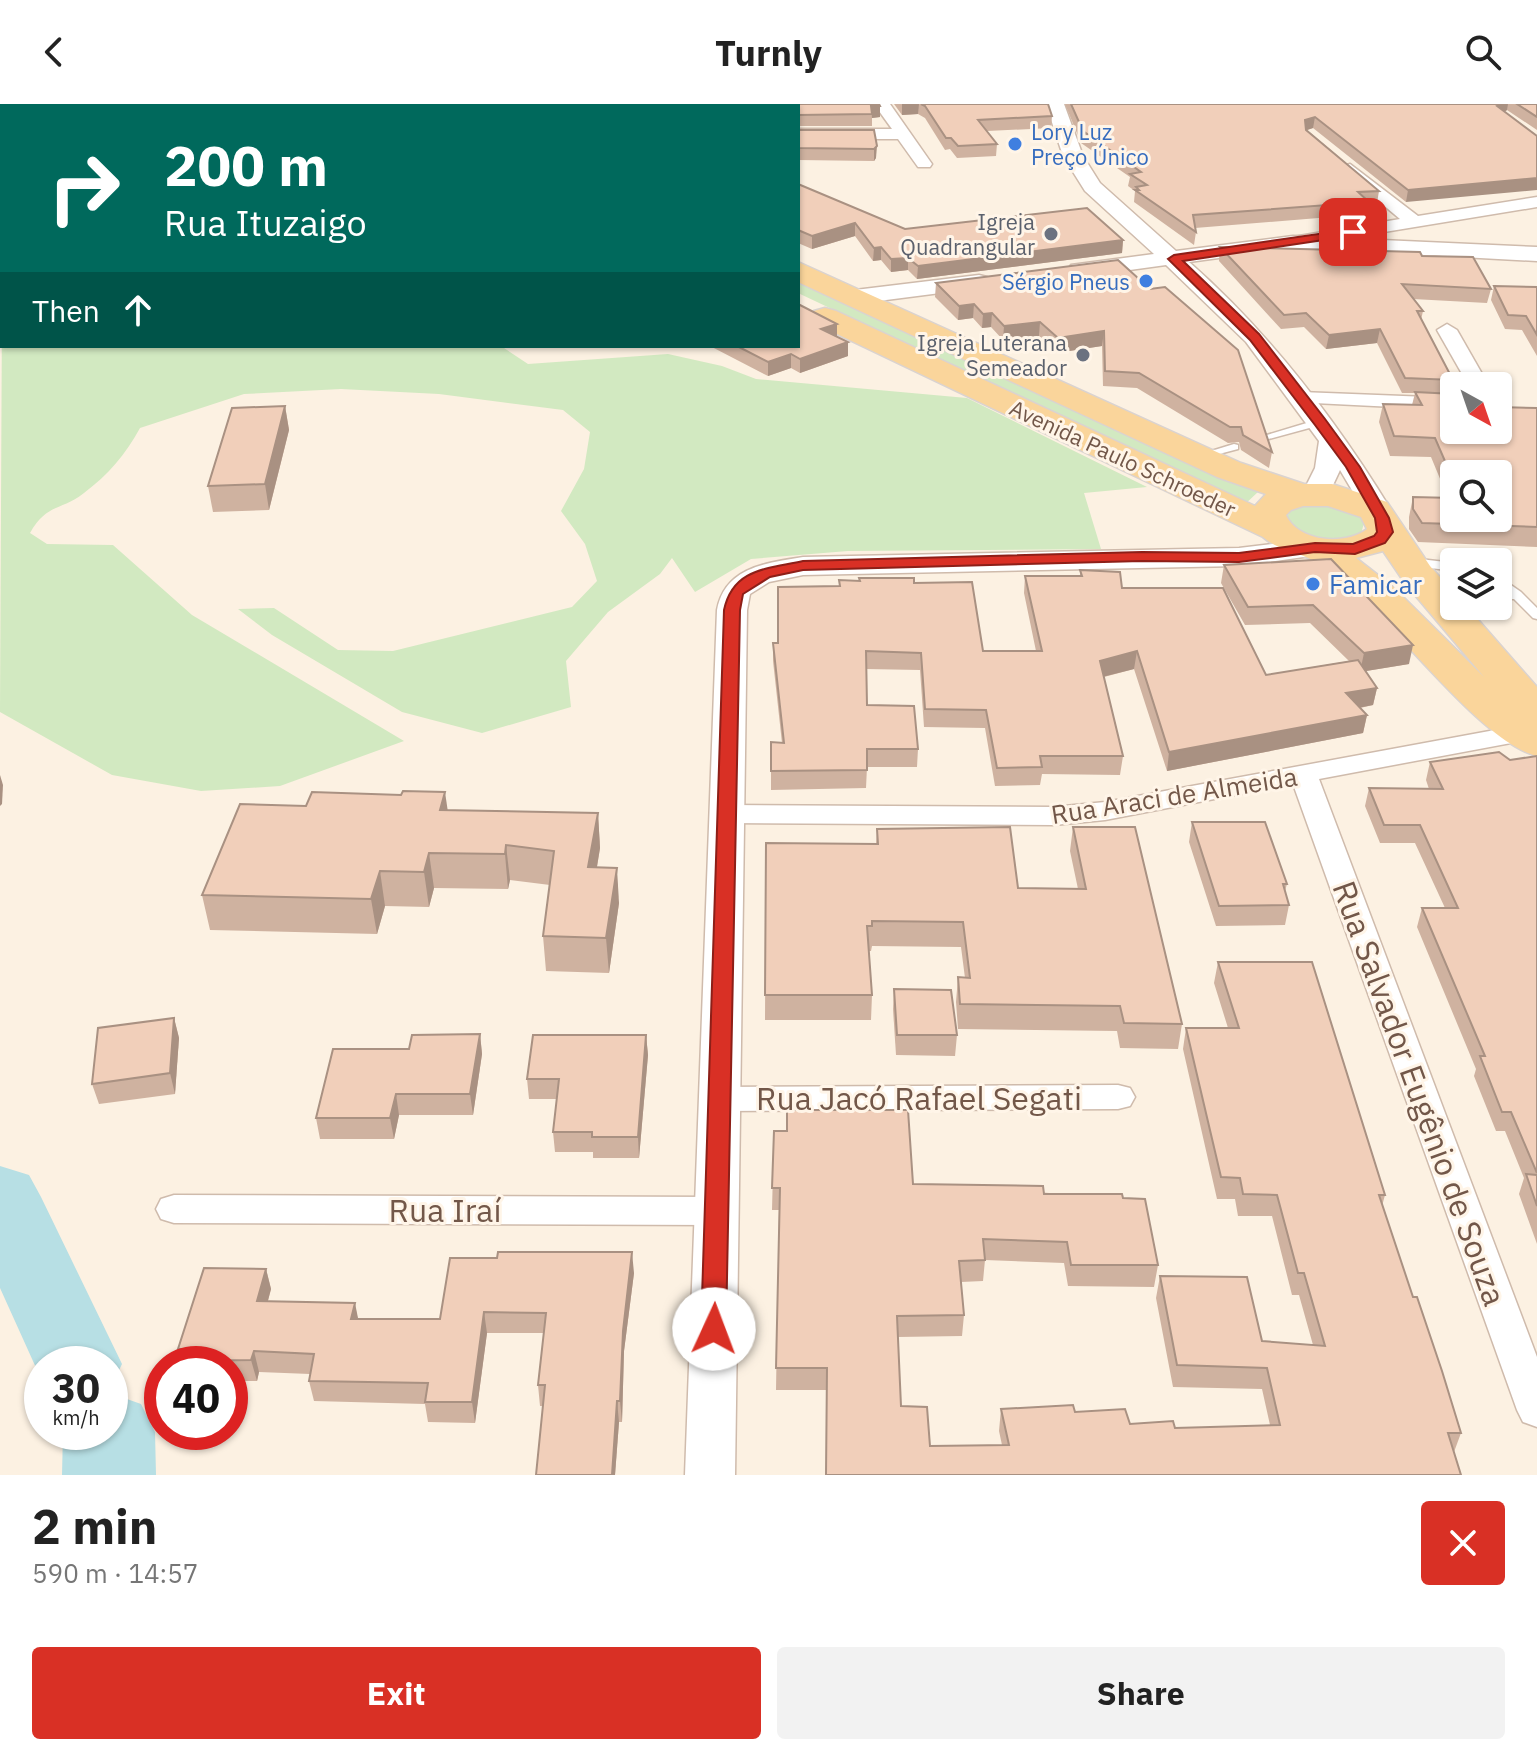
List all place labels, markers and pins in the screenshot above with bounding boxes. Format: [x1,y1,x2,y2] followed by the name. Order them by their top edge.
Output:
[1031,117,1149,171] place label: Lory Luz Preço Único
[1006,135,1024,153] marker: Lory Luz Preço Único
[1319,198,1387,266] pin
[900,207,1035,261] place label: Igreja Quadrangular
[1042,225,1060,243] marker: Igreja Quadrangular
[1002,267,1130,296] place label: Sérgio Pneus
[1137,272,1155,290] marker: Sérgio Pneus
[917,328,1067,382] place label: Igreja Luterana Semeador
[1074,346,1092,364] marker: Igreja Luterana Semeador
[1329,567,1423,601] place label: Famicar
[1304,575,1322,593] marker: Famicar

